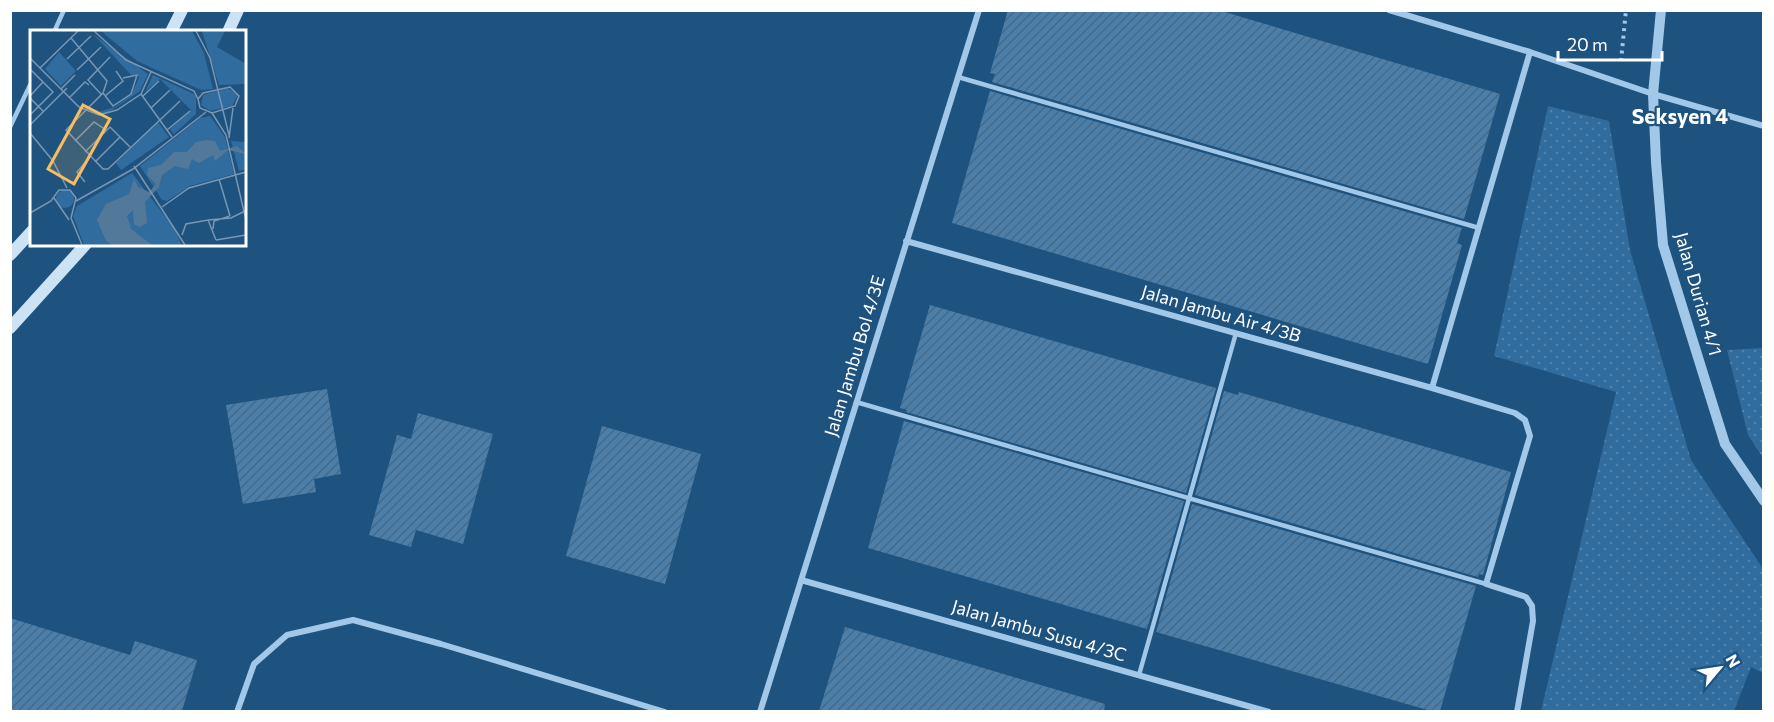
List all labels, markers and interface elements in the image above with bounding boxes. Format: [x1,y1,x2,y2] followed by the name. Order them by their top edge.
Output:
[1558,24,1662,62] scale bar
[30,30,246,246] inset map
[1567,33,1608,55] text: 20 m
[1632,103,1728,128] district label: Seksyen 4
[1671,230,1727,358] street label: Jalan Durian 4/1
[819,273,889,439] street label: Jalan Jambu Bol 4/3E
[1139,280,1304,346] street label: Jalan Jambu Air 4/3B
[949,595,1129,666] street label: Jalan Jambu Susu 4/3C
[1690,638,1750,698] north arrow
[1722,651,1745,670] text: N

